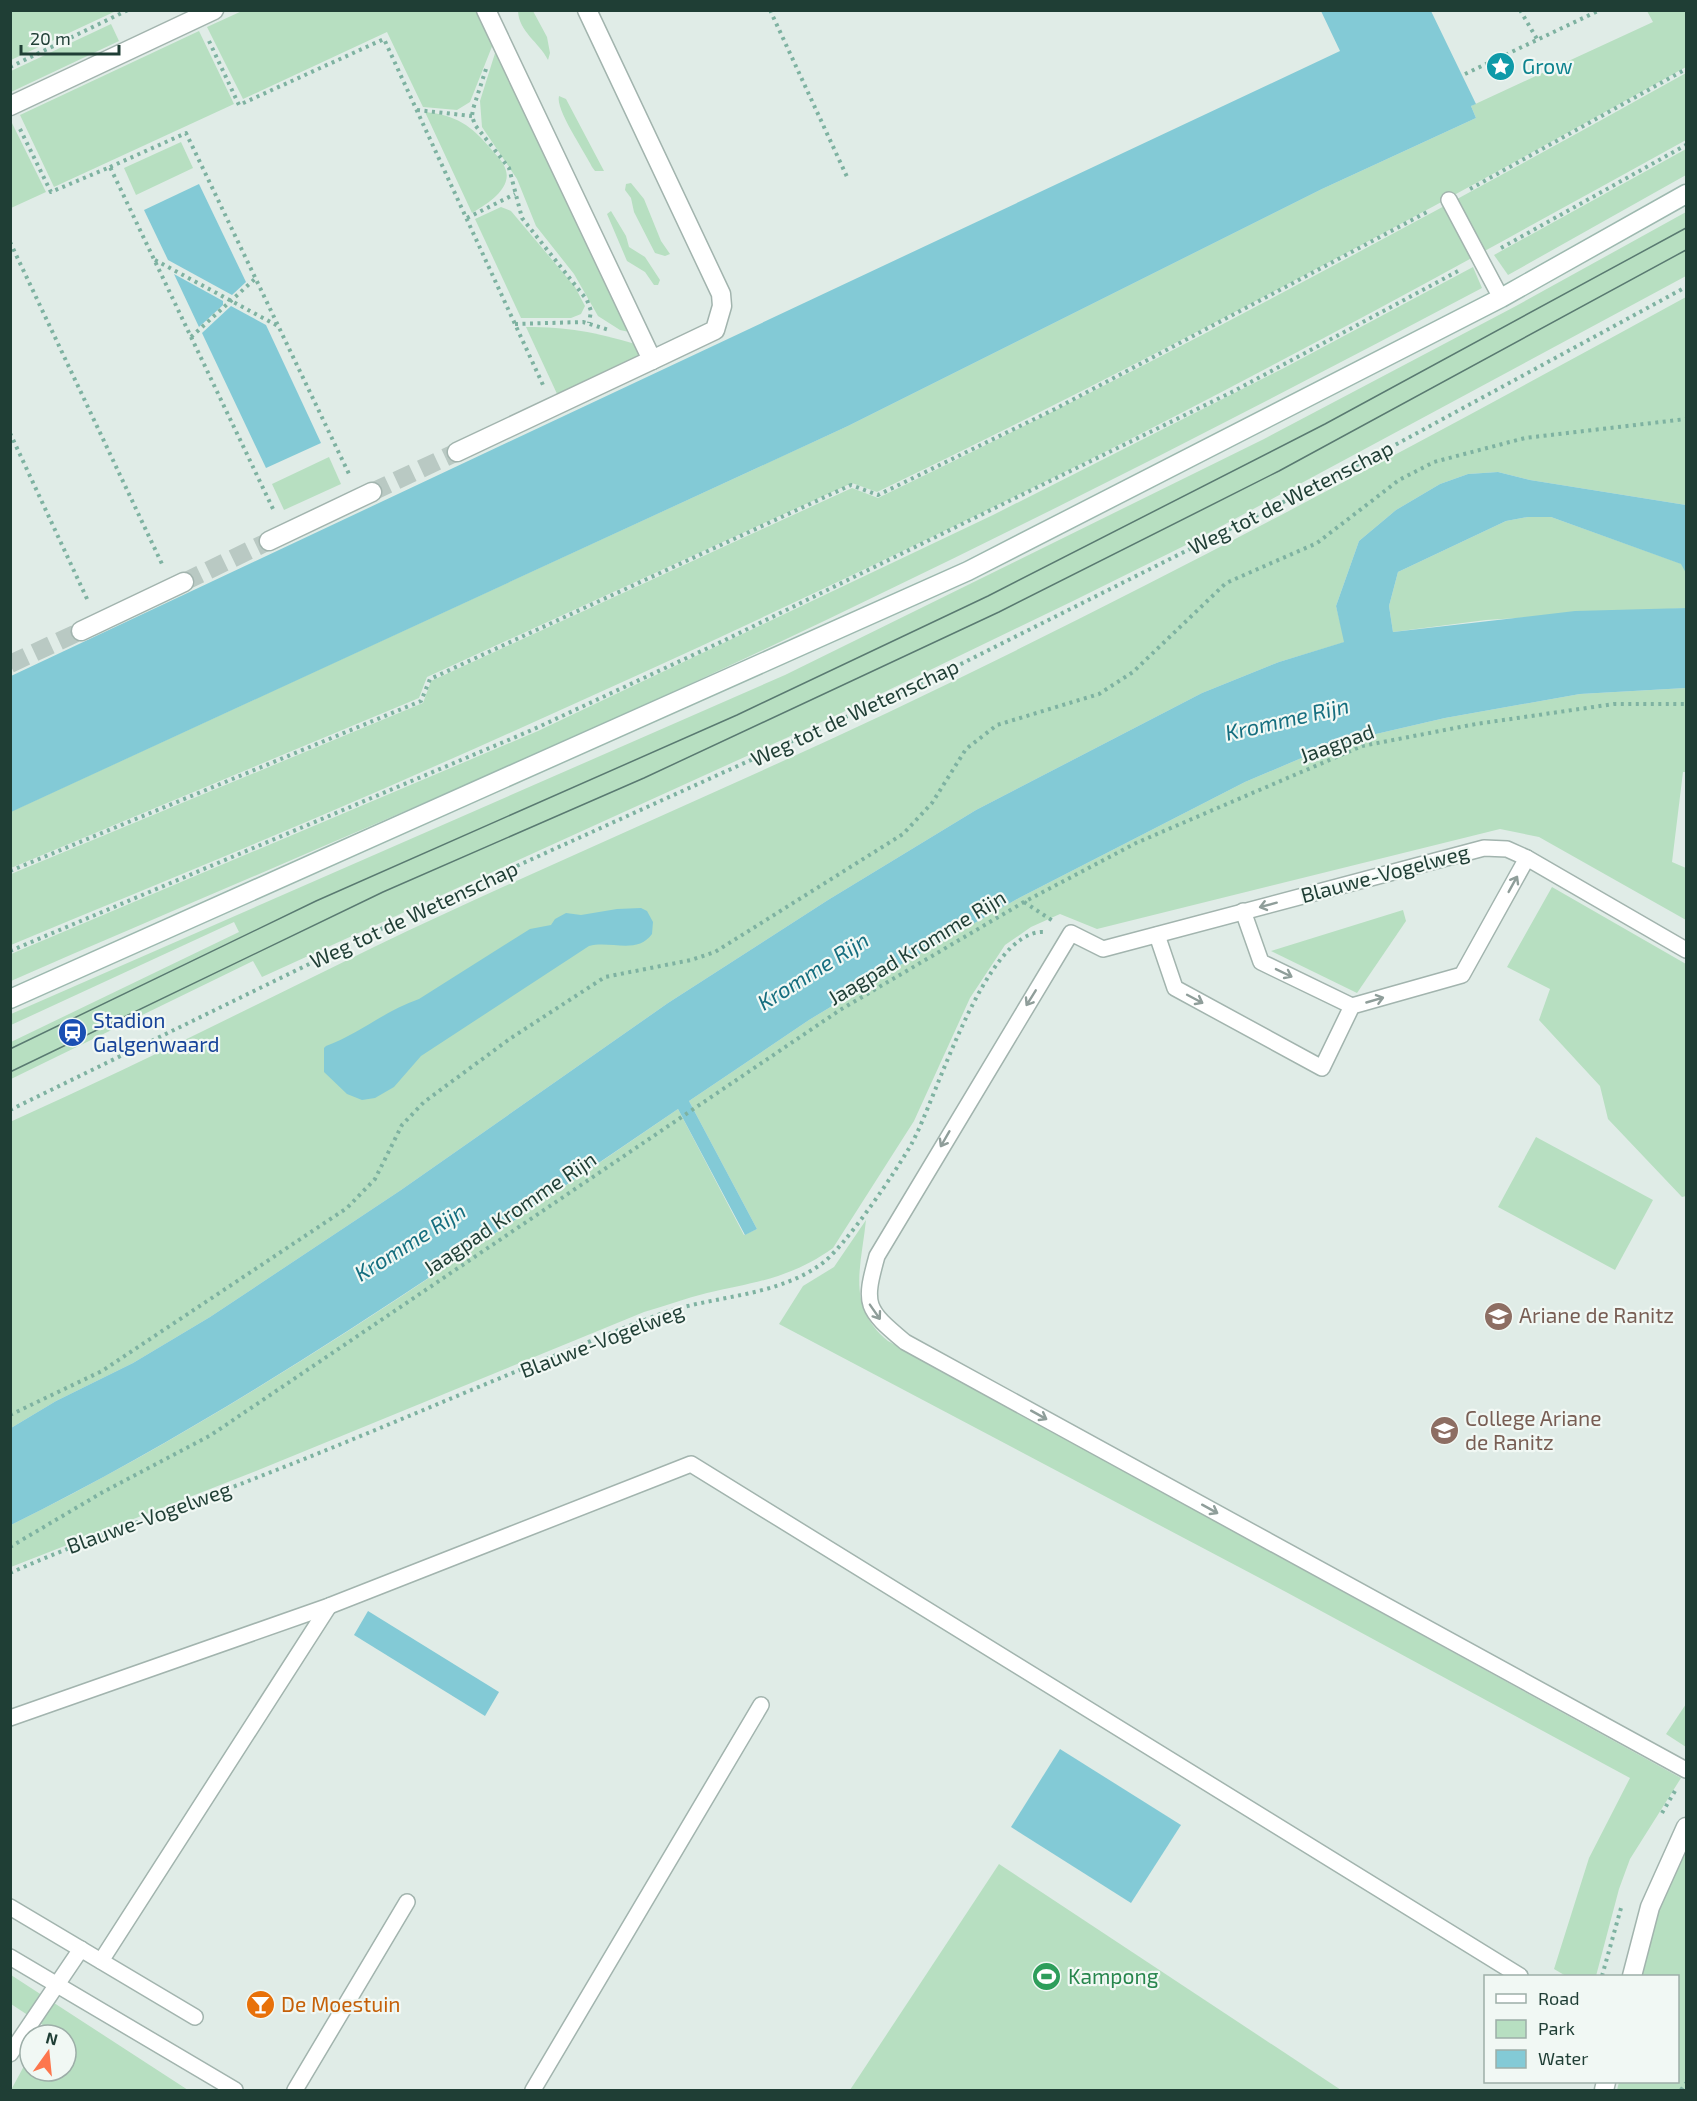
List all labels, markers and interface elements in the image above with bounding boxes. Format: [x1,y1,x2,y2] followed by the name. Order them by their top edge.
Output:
[21,18,118,56] scale bar
[30,27,71,49] text: 20 m
[1485,51,1517,83] place icon: Grow
[1522,53,1573,78] place label: Grow
[1184,434,1397,559] street label: Weg tot de Wetenschap
[747,652,962,771] street label: Weg tot de Wetenschap
[1222,691,1351,746] water label: Kromme Rijn
[1296,718,1377,768] street label: Jaagpad
[1298,838,1472,907] street label: Blauwe-Vogelweg
[306,854,521,973] street label: Weg tot de Wetenschap
[1507,876,1519,893] one-way arrow
[823,884,1010,1011] street label: Jaagpad Kromme Rijn
[1259,899,1278,911] one-way arrow
[752,926,873,1015] water label: Kromme Rijn
[1275,968,1293,980] one-way arrow
[1024,989,1036,1006] one-way arrow
[1186,993,1203,1005] one-way arrow
[1365,993,1384,1005] one-way arrow
[93,1007,220,1056] place label: Stadion Galgenwaard
[56,1017,88,1049] station icon: Stadion Galgenwaard
[939,1130,951,1147] one-way arrow
[418,1146,601,1281] street label: Jaagpad Kromme Rijn
[349,1197,470,1286] water label: Kromme Rijn
[516,1297,687,1382] street label: Blauwe-Vogelweg
[1482,1300,1514,1332] school or university icon: Ariane de Ranitz
[1519,1302,1674,1327] place label: Ariane de Ranitz
[869,1304,881,1320] one-way arrow
[1465,1405,1601,1454] place label: College Ariane de Ranitz
[1030,1409,1047,1421] one-way arrow
[1428,1415,1460,1447] school or university icon: College Ariane de Ranitz
[63,1475,234,1558] street label: Blauwe-Vogelweg
[1201,1503,1218,1515] one-way arrow
[1031,1961,1063,1993] sports icon: Kampong
[1068,1963,1159,1988] place label: Kampong
[1484,1975,1679,2083] legend
[1538,1987,1579,2009] text: Road
[244,1989,276,2021] bar icon: De Moestuin
[281,1991,401,2016] place label: De Moestuin
[1538,2017,1575,2039] text: Park
[18,2023,78,2083] north arrow
[44,2027,60,2049] text: N
[1538,2047,1588,2069] text: Water

